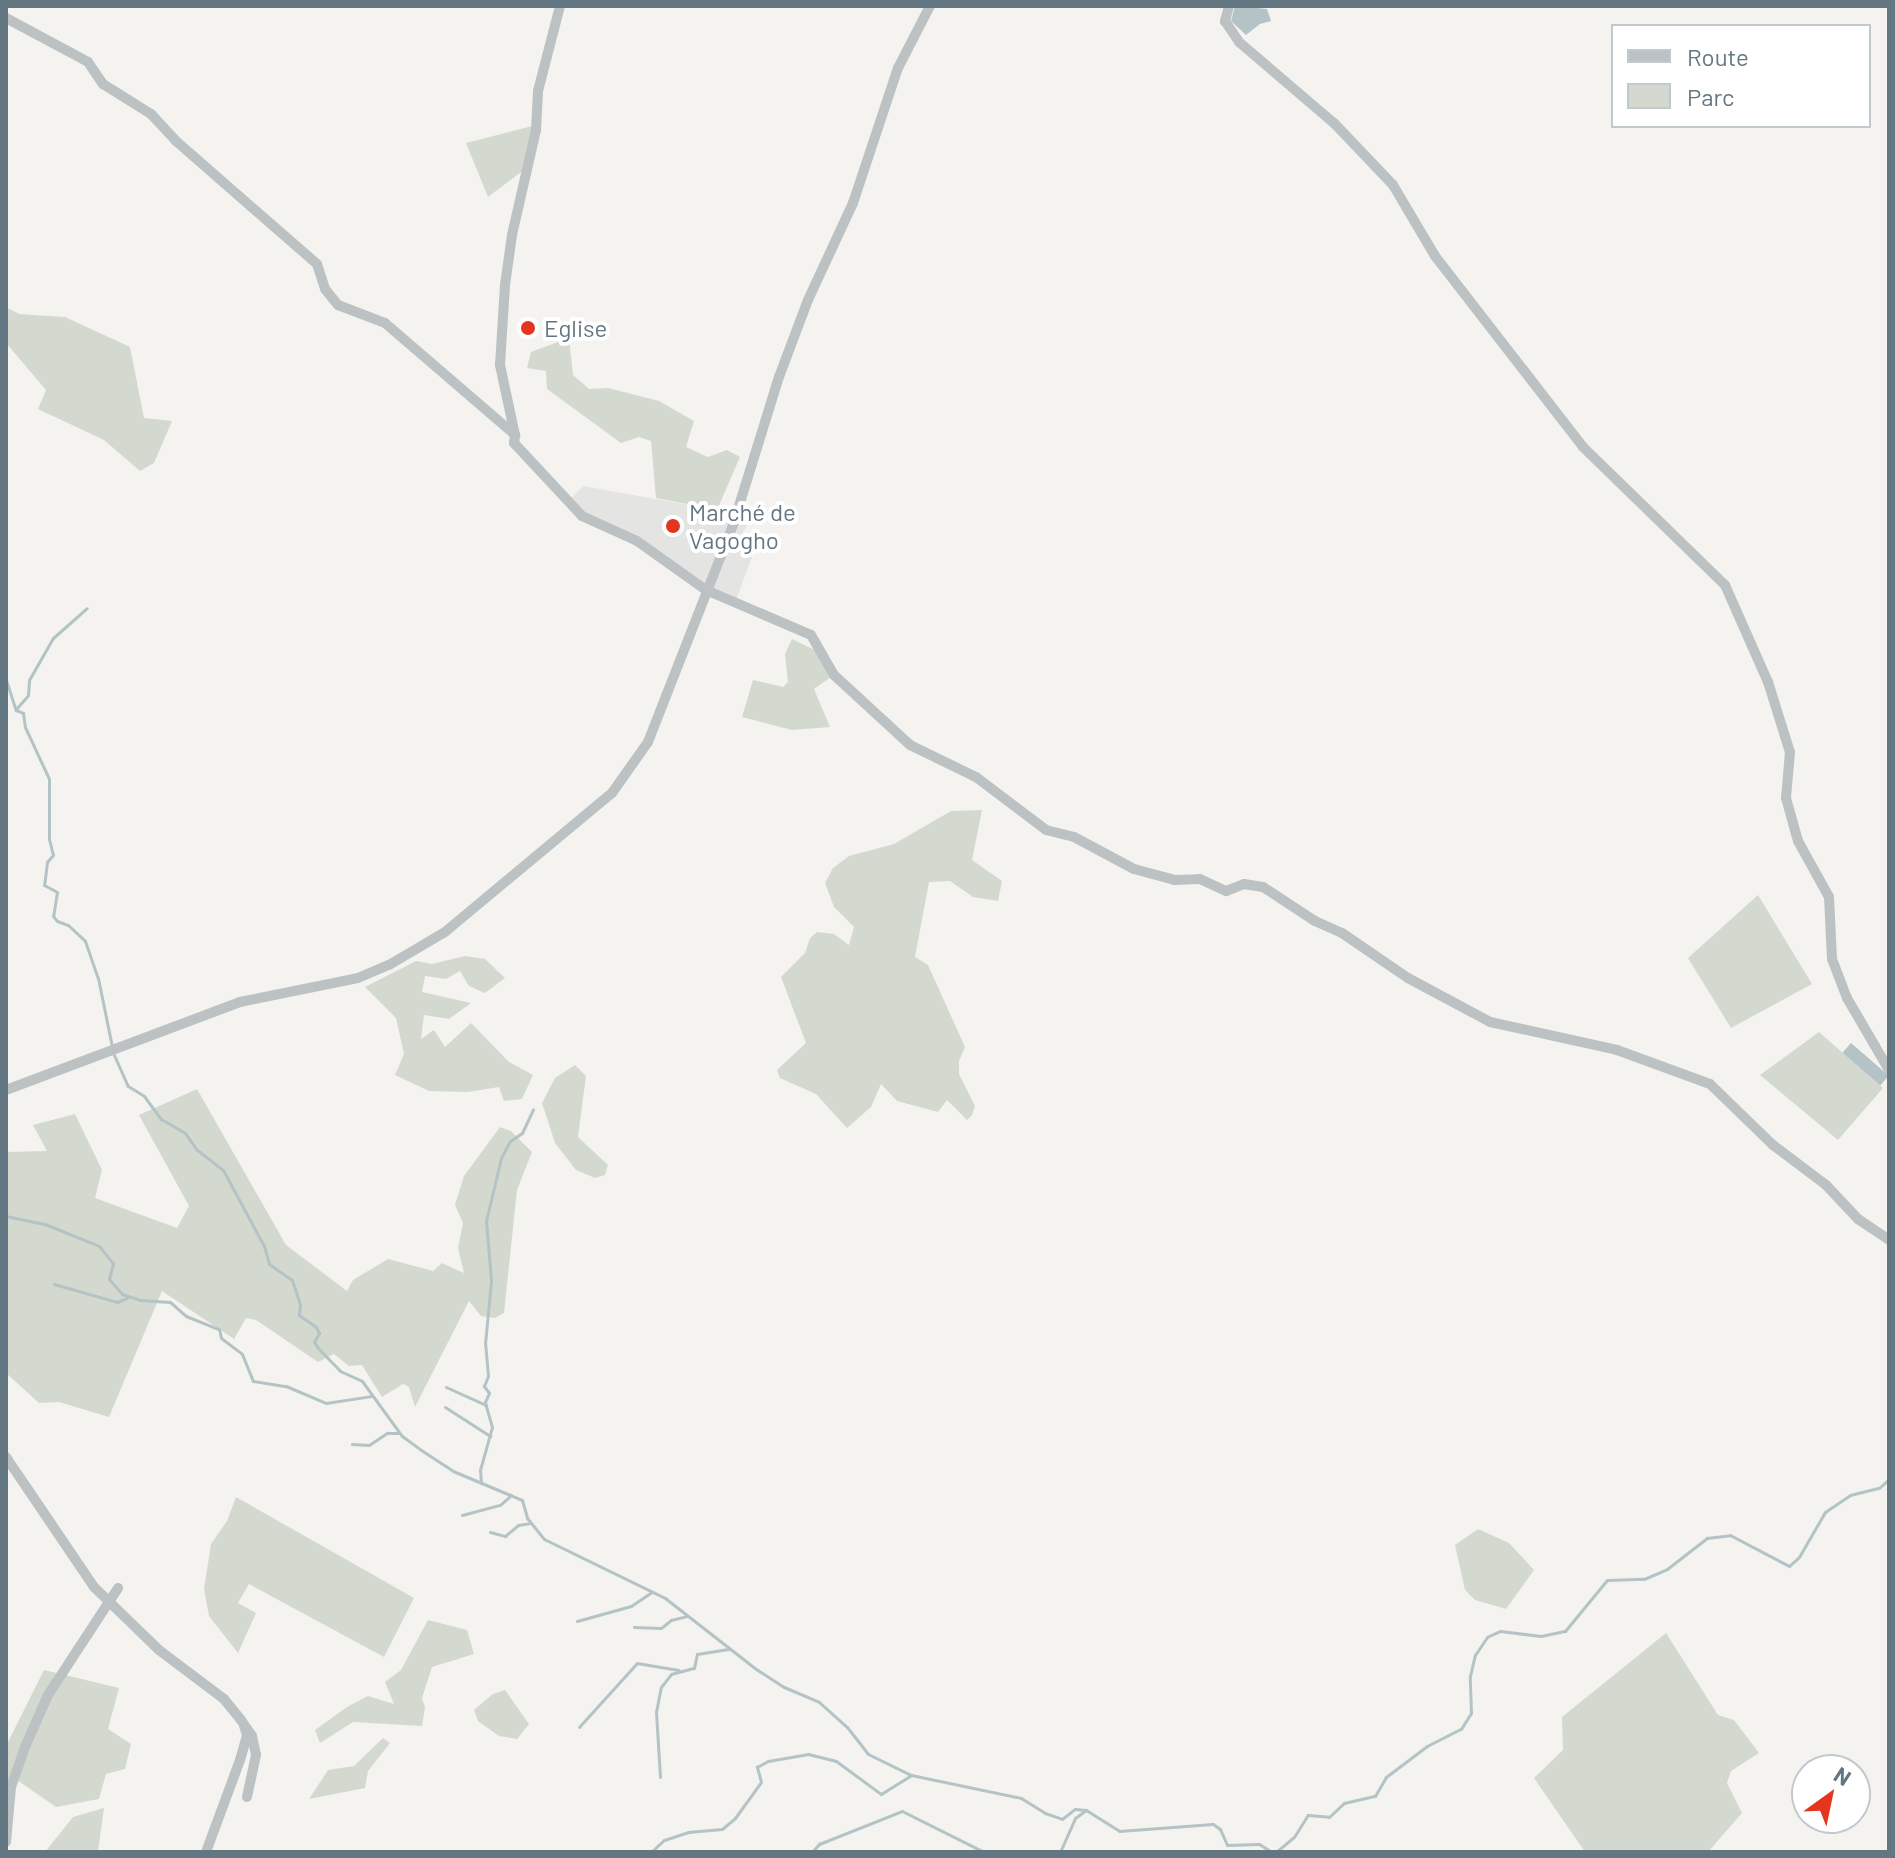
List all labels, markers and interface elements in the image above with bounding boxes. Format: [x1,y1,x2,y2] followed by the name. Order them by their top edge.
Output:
[1611,24,1871,128] legend
[1687,42,1749,71] text: Route
[1687,82,1735,111] text: Parc
[544,314,607,342] place label: Eglise
[519,319,537,337] marker: Eglise
[689,498,796,554] place label: Marché de Vagogho
[664,517,682,535] marker: Marché de Vagogho
[1791,1754,1871,1834] north arrow
[1830,1761,1856,1790] text: N

